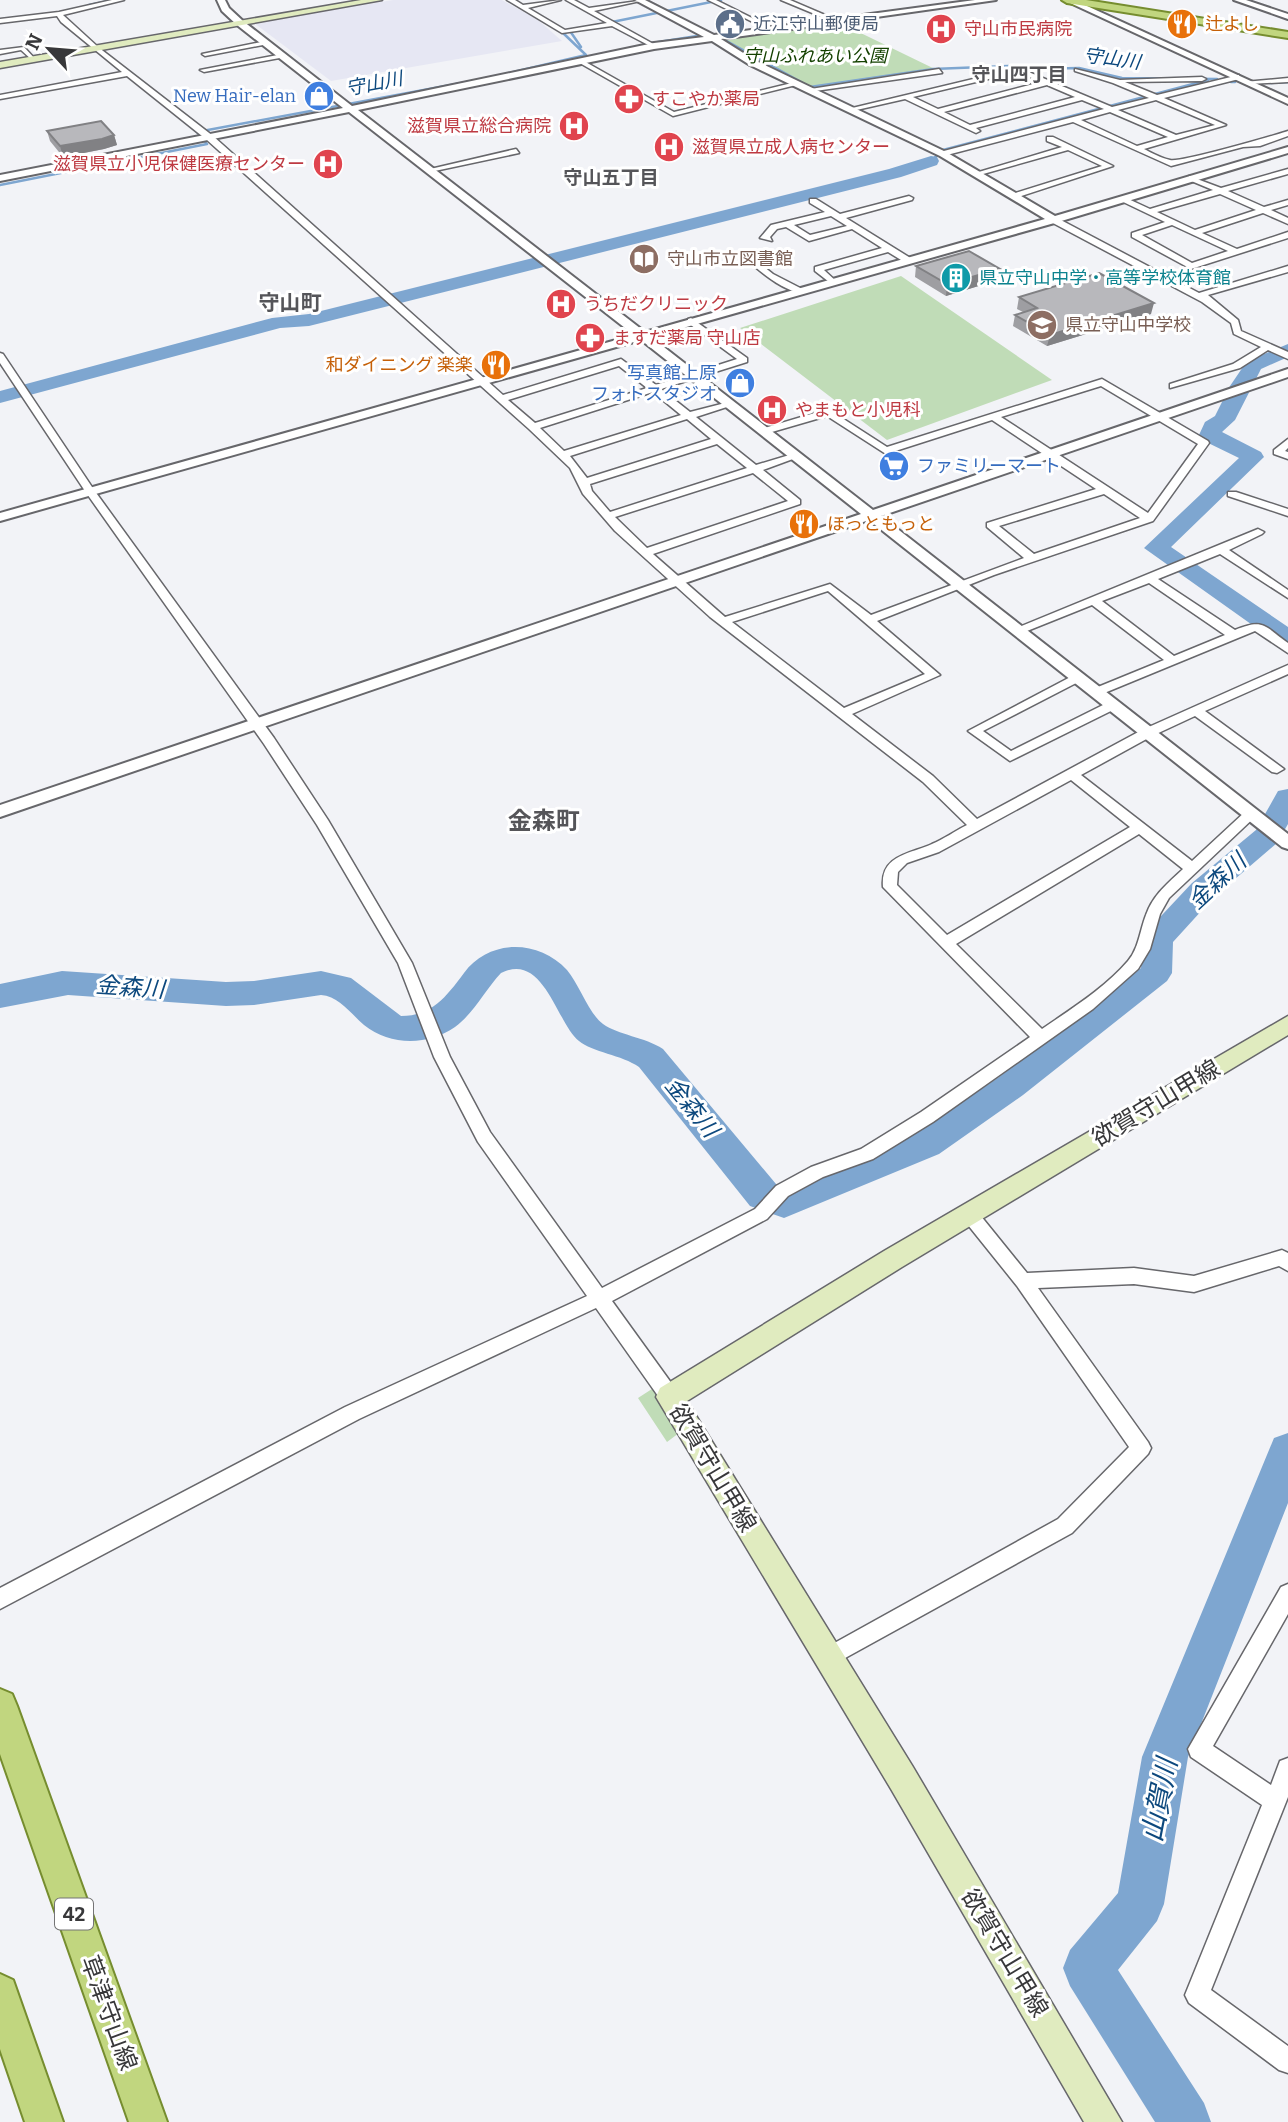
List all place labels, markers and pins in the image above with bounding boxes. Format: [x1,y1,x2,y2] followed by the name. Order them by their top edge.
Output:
[713,7,747,41] public building icon: 近江守山郵便局
[1165,7,1199,41] restaurant icon: 辻よし
[924,12,958,46] hospital icon: 守山市民病院
[753,13,879,35] place label: 近江守山郵便局
[1205,13,1259,35] place label: 辻よし
[964,18,1072,40] place label: 守山市民病院
[302,79,336,113] shop icon: New Hair-elan
[612,82,646,116] pharmacy icon: すこやか薬局
[173,85,297,107] place label: New Hair-elan
[652,88,760,110] place label: すこやか薬局
[557,109,591,143] hospital icon: 滋賀県立総合病院
[407,115,551,137] place label: 滋賀県立総合病院
[652,130,686,164] hospital icon: 滋賀県立成人病センター
[692,136,890,158] place label: 滋賀県立成人病センター
[311,147,345,181] hospital icon: 滋賀県立小児保健医療センター
[53,153,305,175] place label: 滋賀県立小児保健医療センター
[627,242,661,276] library icon: 守山市立図書館
[667,248,793,270] place label: 守山市立図書館
[939,261,973,295] building icon: 県立守山中学・高等学校体育館
[979,267,1231,289] place label: 県立守山中学・高等学校体育館
[544,287,578,321] hospital icon: うちだクリニック
[584,293,728,315] place label: うちだクリニック
[1025,308,1059,342] school or university icon: 県立守山中学校
[1065,314,1191,336] place label: 県立守山中学校
[573,321,607,355] pharmacy icon: ますだ薬局 守山店
[613,327,761,349] place label: ますだ薬局 守山店
[479,348,513,382] restaurant icon: 和ダイニング 楽楽
[325,354,473,376] place label: 和ダイニング 楽楽
[591,362,717,405] place label: 写真館上原 フォトスタジオ
[723,366,757,400] shop icon: 写真館上原 フォトスタジオ
[755,393,789,427] hospital icon: やまもと小児科
[795,399,921,421] place label: やまもと小児科
[877,449,911,483] supermarket icon: ファミリーマート
[917,455,1061,477] place label: ファミリーマート
[787,507,821,541] restaurant icon: ほっともっと
[827,513,935,535] place label: ほっともっと

